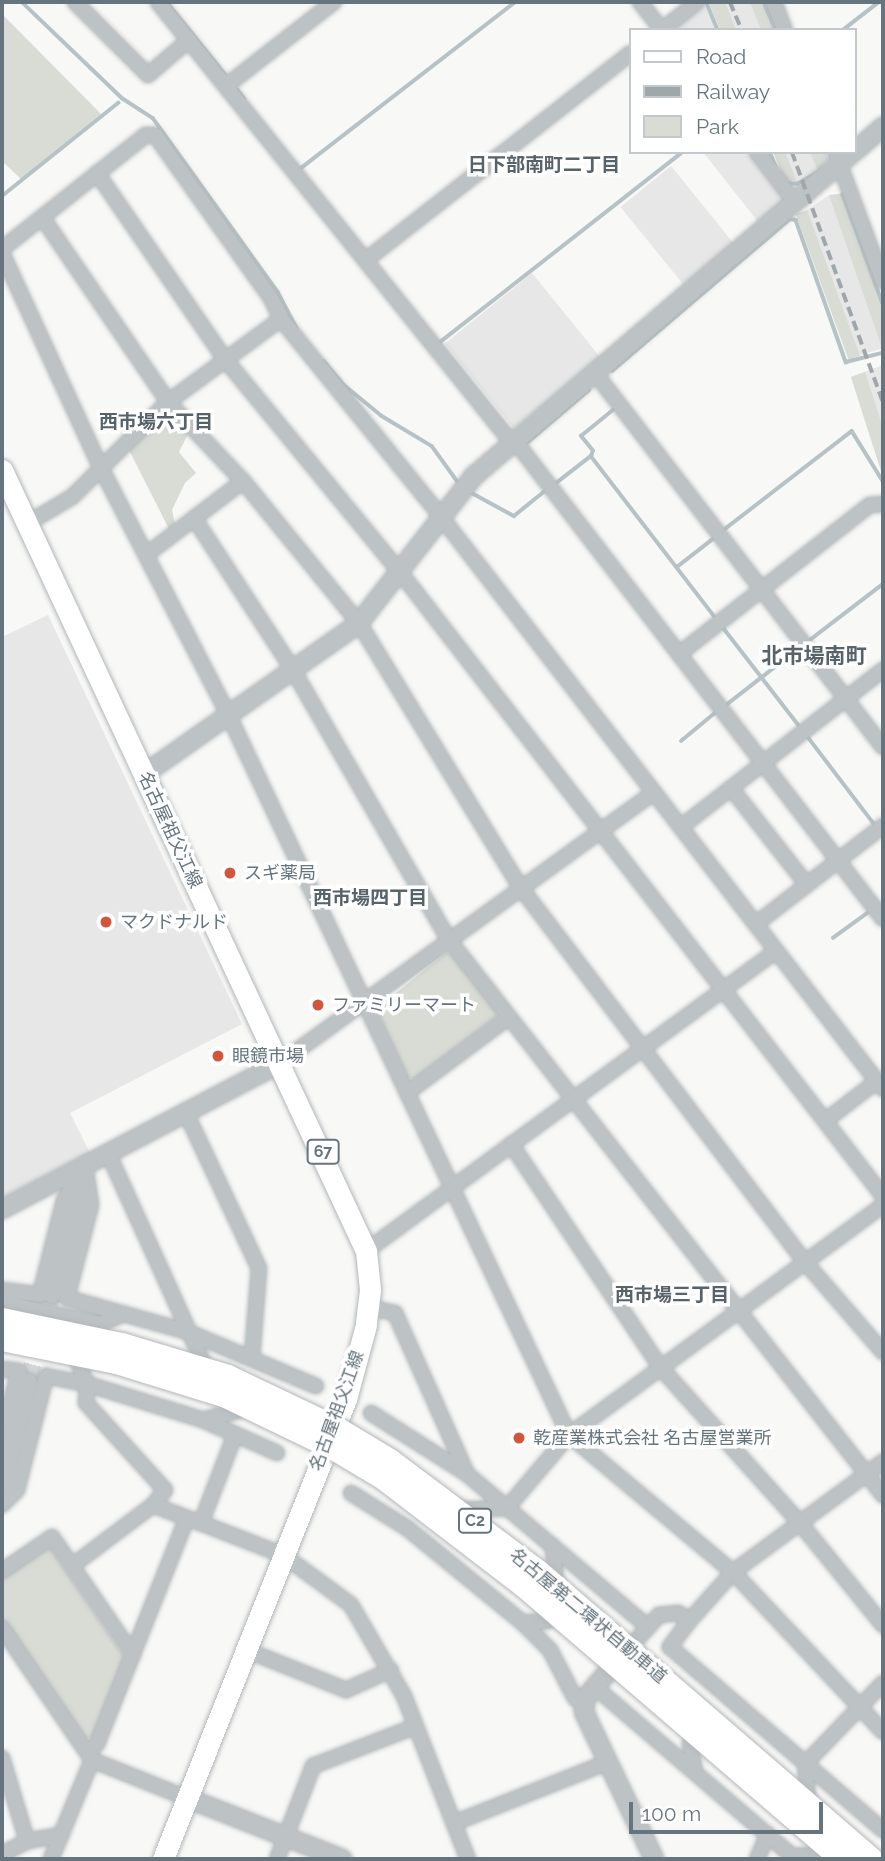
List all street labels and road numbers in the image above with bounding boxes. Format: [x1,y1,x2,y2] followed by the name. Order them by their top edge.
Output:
[134,768,206,892] street label: 名古屋祖父江線
[306,1140,340,1164] road number: 67
[305,1348,369,1474] street label: 名古屋祖父江線
[458,1508,492,1534] road number: C2
[505,1544,671,1688] street label: 名古屋第二環状自動車道

